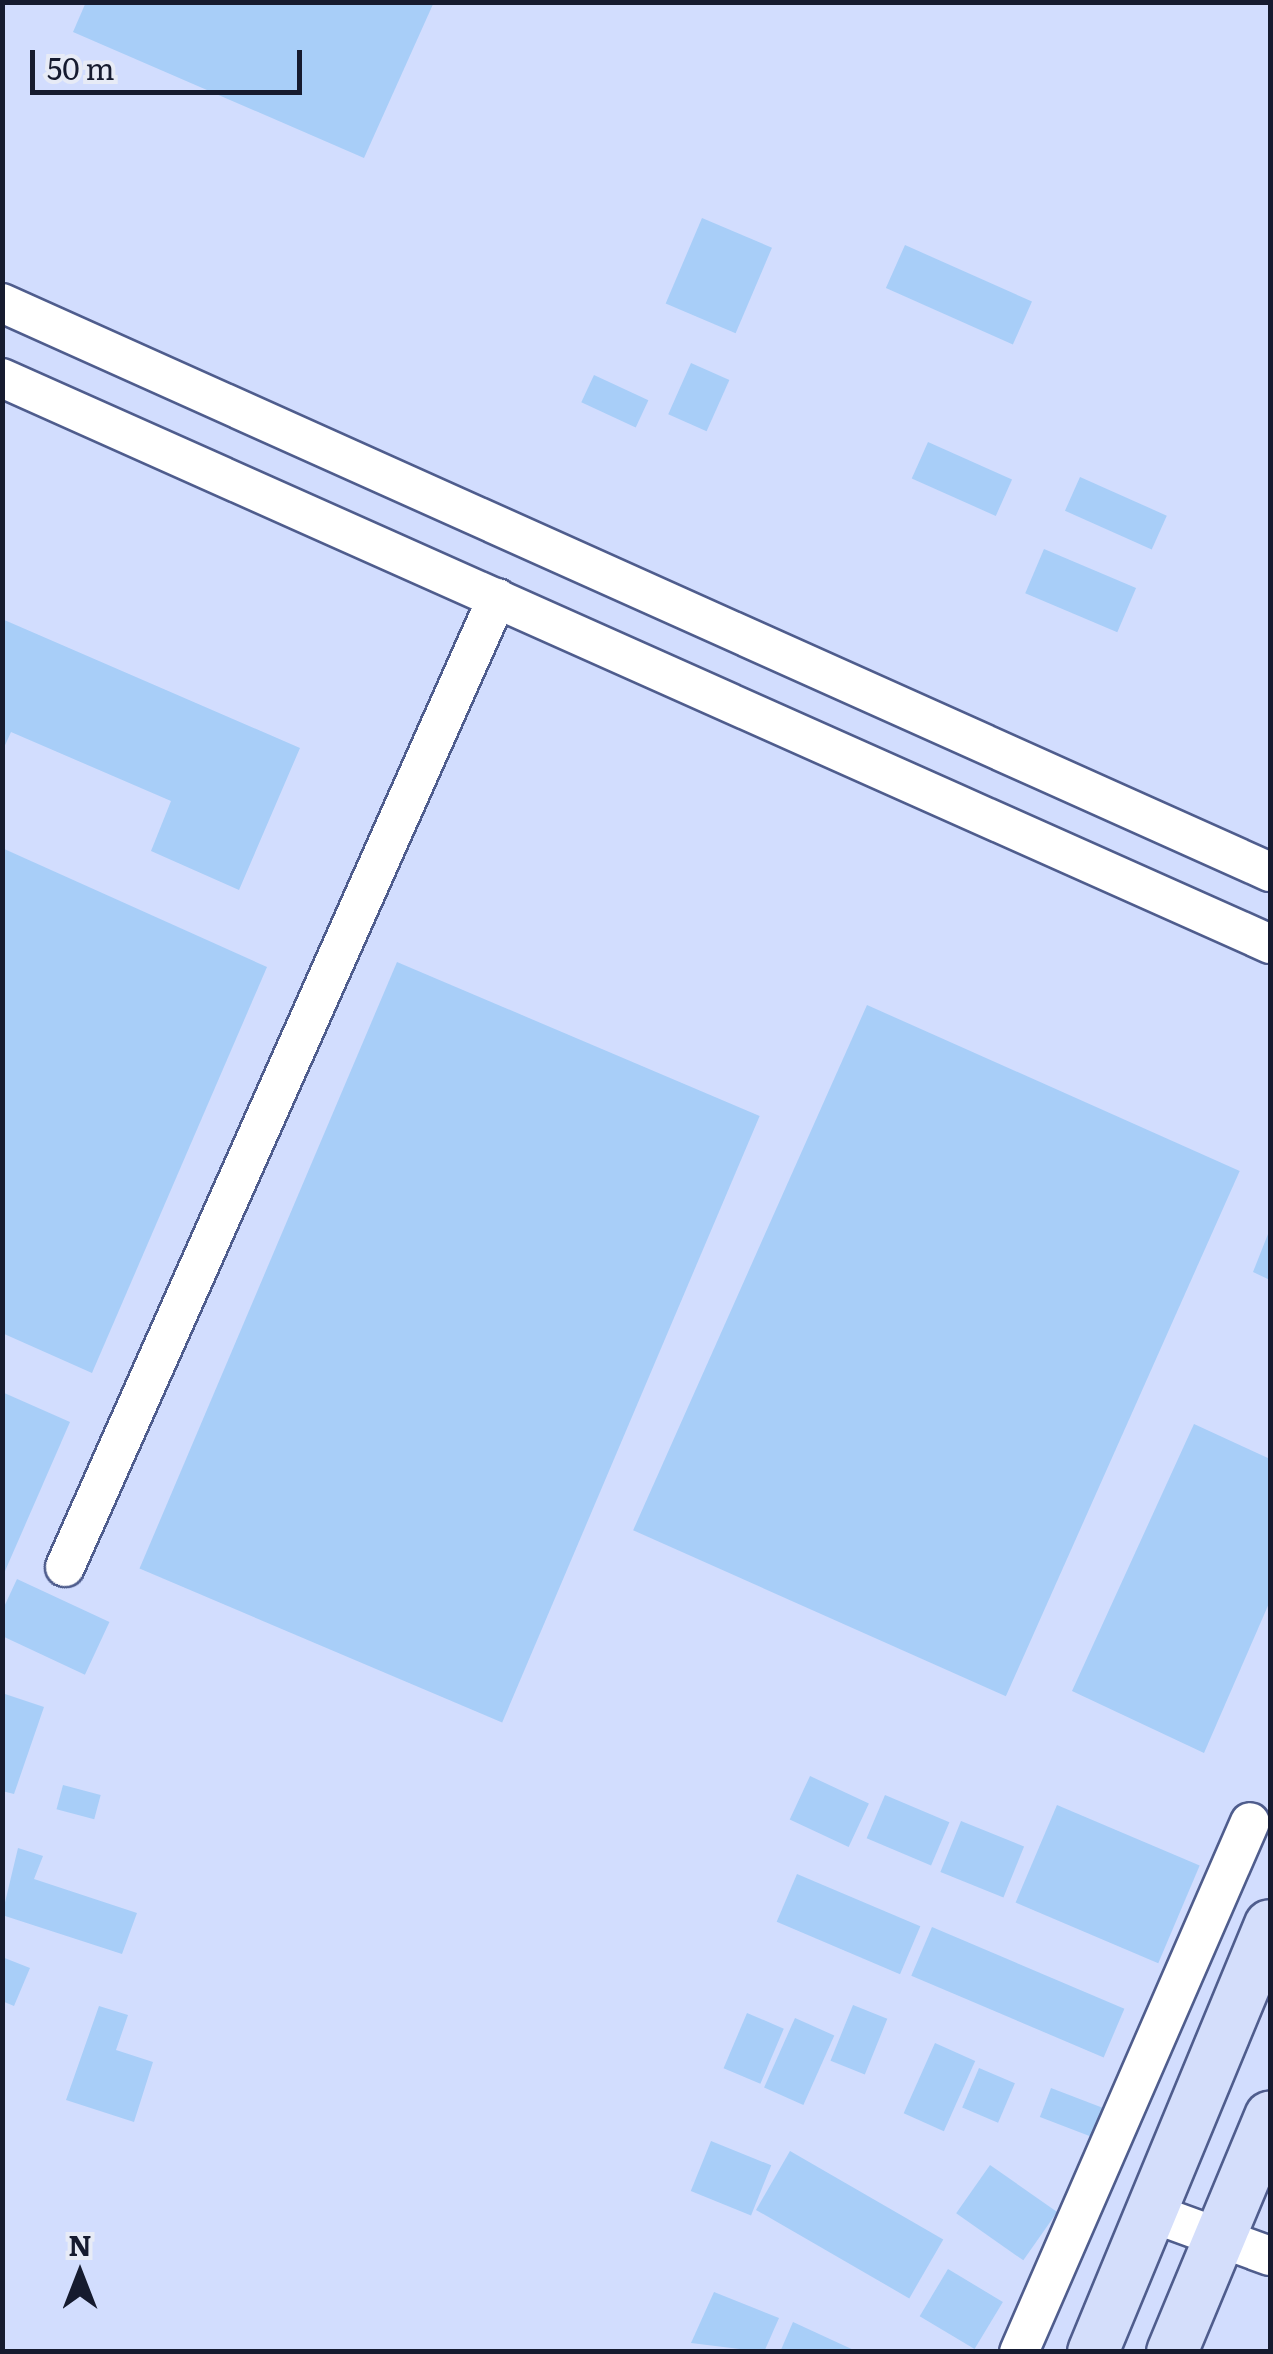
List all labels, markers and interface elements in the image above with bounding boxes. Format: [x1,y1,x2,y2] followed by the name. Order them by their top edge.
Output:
[35,30,308,92] scale bar
[47,45,115,89] text: 50 m
[68,2223,92,2265] text: N
[30,2224,130,2324] north arrow

